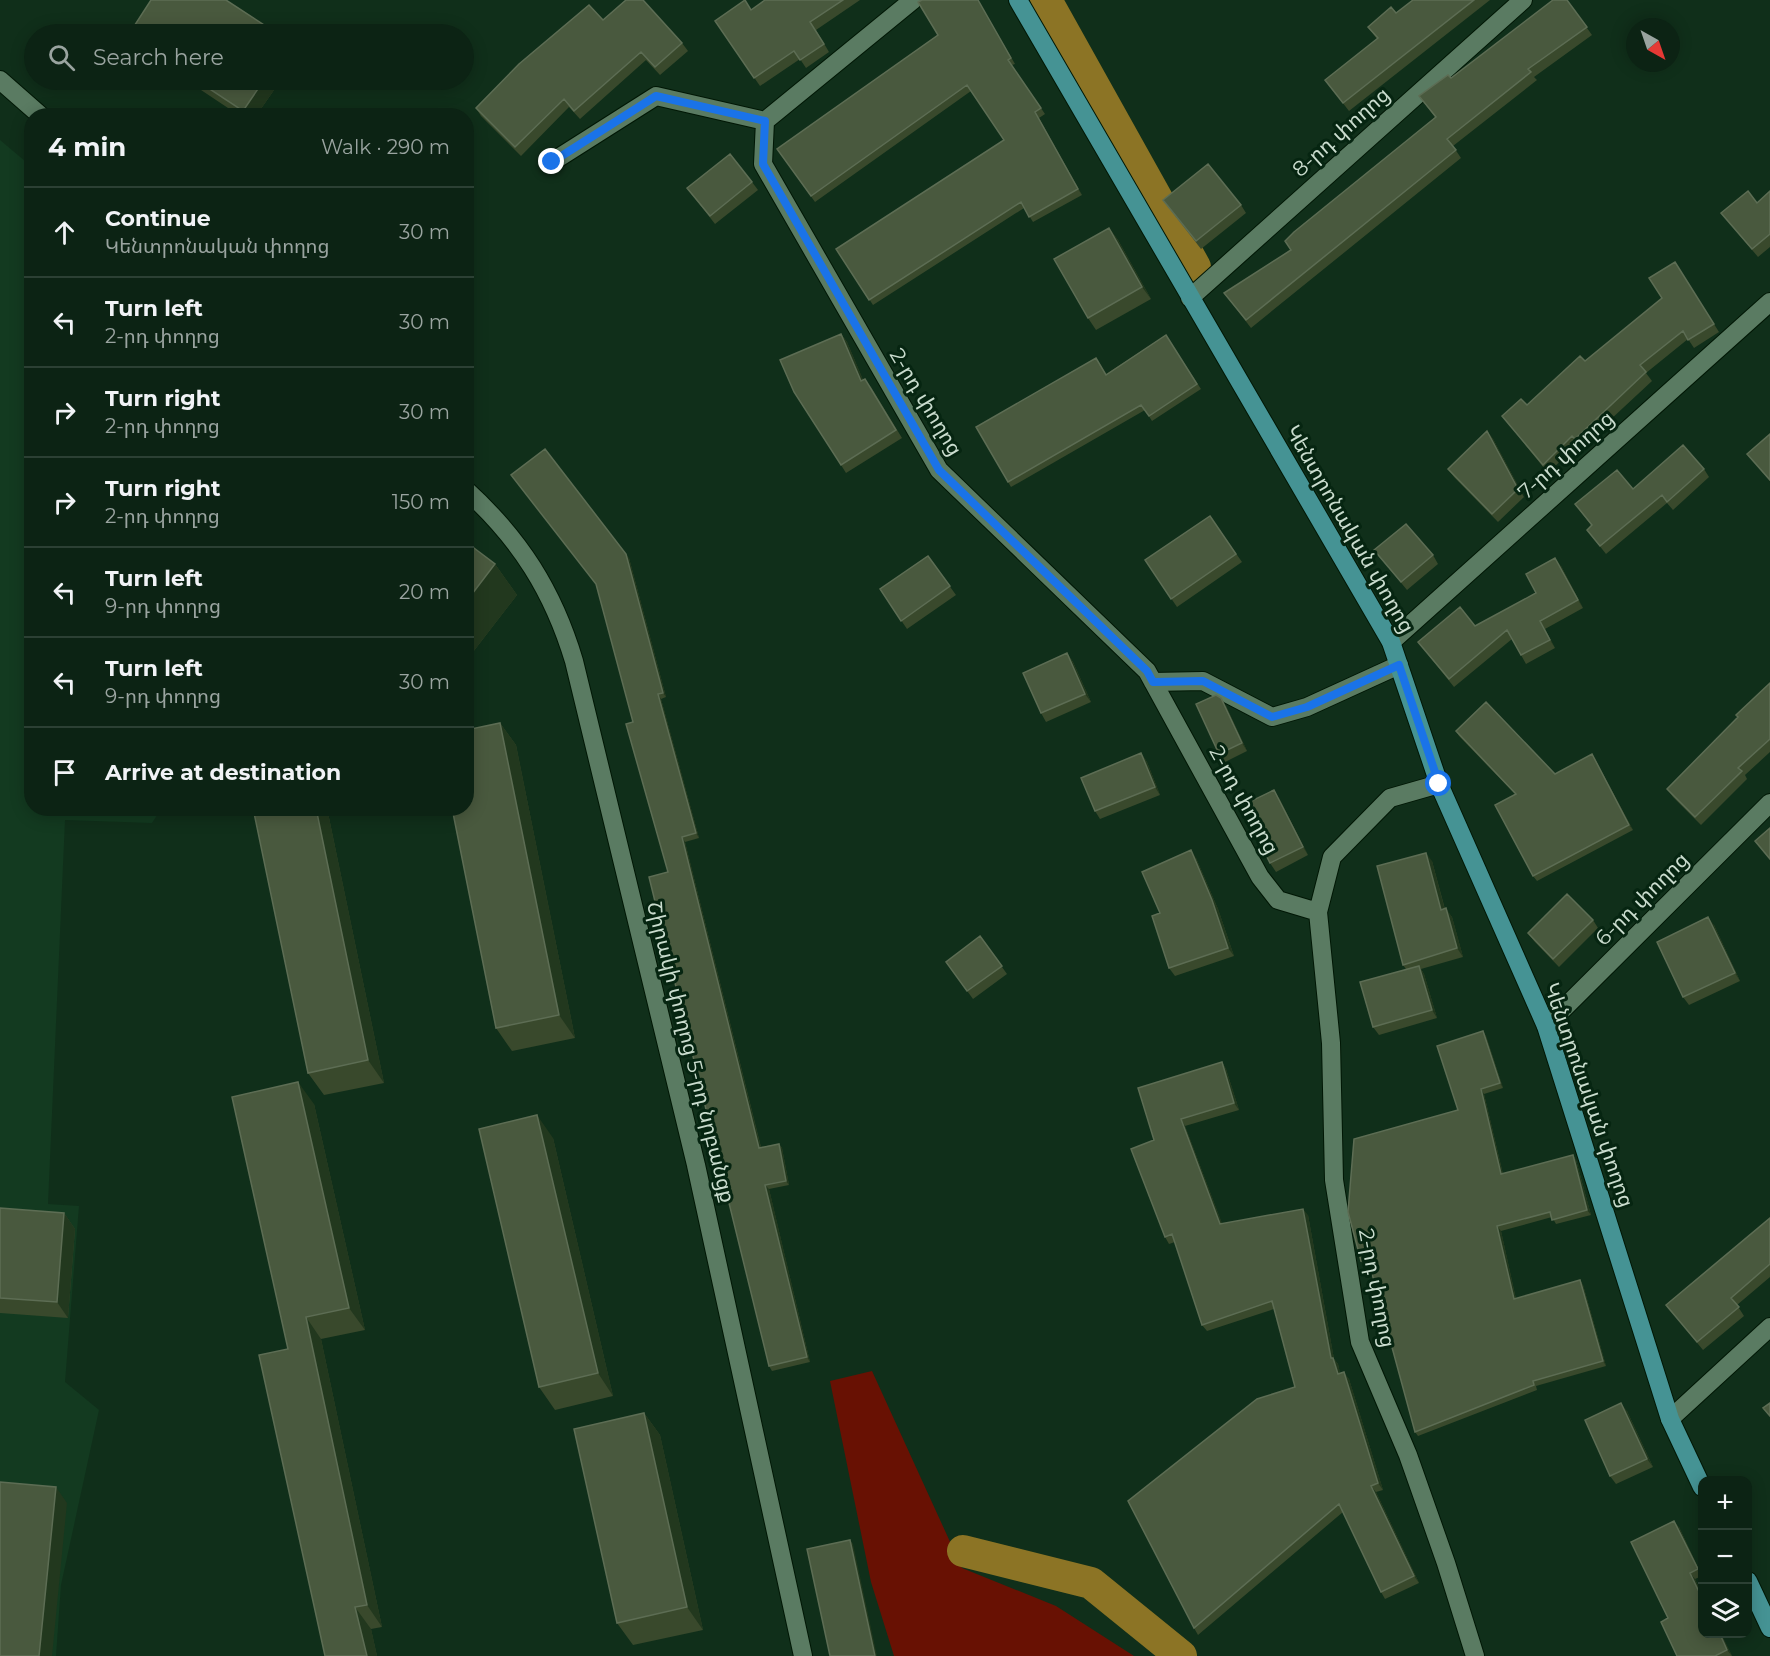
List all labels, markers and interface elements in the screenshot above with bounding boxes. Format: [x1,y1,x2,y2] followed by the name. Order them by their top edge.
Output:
[1626,18,1680,72] north arrow
[24,24,474,90] search box
[45,41,78,74] icon: search
[93,44,224,71] text: Search here
[1287,81,1394,182] street label: 8-րդ փողոց
[48,131,126,163] text: 4 min
[321,135,450,159] text: Walk · 290 m
[538,148,564,174] route end
[105,205,211,232] text: Continue
[48,216,81,249] icon: ahead
[399,220,450,244] text: 30 m
[105,234,330,258] text: Կենտրոնական փողոց
[105,295,203,322] text: Turn left
[48,306,81,339] icon: left
[399,310,450,334] text: 30 m
[105,324,220,348] text: 2-րդ փողոց
[885,344,968,460] street label: 2-րդ փողոց
[105,385,220,412] text: Turn right
[48,396,81,429] icon: right
[399,400,450,424] text: 30 m
[1513,405,1619,504] street label: 7-րդ փողոց
[105,414,220,438] text: 2-րդ փողոց
[1281,420,1420,637] street label: Կենտրոնական փողոց
[105,475,220,502] text: Turn right
[48,486,81,519] icon: right
[392,490,450,514] text: 150 m
[105,504,220,528] text: 2-րդ փողոց
[105,565,203,592] text: Turn left
[48,576,81,609] icon: left
[399,580,450,604] text: 20 m
[105,594,221,618] text: 9-րդ փողոց
[105,655,203,682] text: Turn left
[48,666,81,699] icon: left
[399,670,450,694] text: 30 m
[105,684,221,708] text: 9-րդ փողոց
[1204,741,1285,859] street label: 2-րդ փողոց
[48,756,81,789] icon: arrive
[105,759,341,786] text: Arrive at destination
[1425,770,1451,796] route start
[1590,847,1694,951] street label: 6-րդ փողոց
[642,899,741,1205] street label: Շիրակի փողոց 5-րդ նրբանցք
[1539,979,1640,1210] street label: Կենտրոնական փողոց
[1354,1226,1401,1349] street label: 2-րդ փողոց
[1698,1476,1752,1638] map controls
[1698,1476,1752,1530] button: +
[1698,1530,1752,1584] button: −
[1698,1584,1752,1638] button: layers

